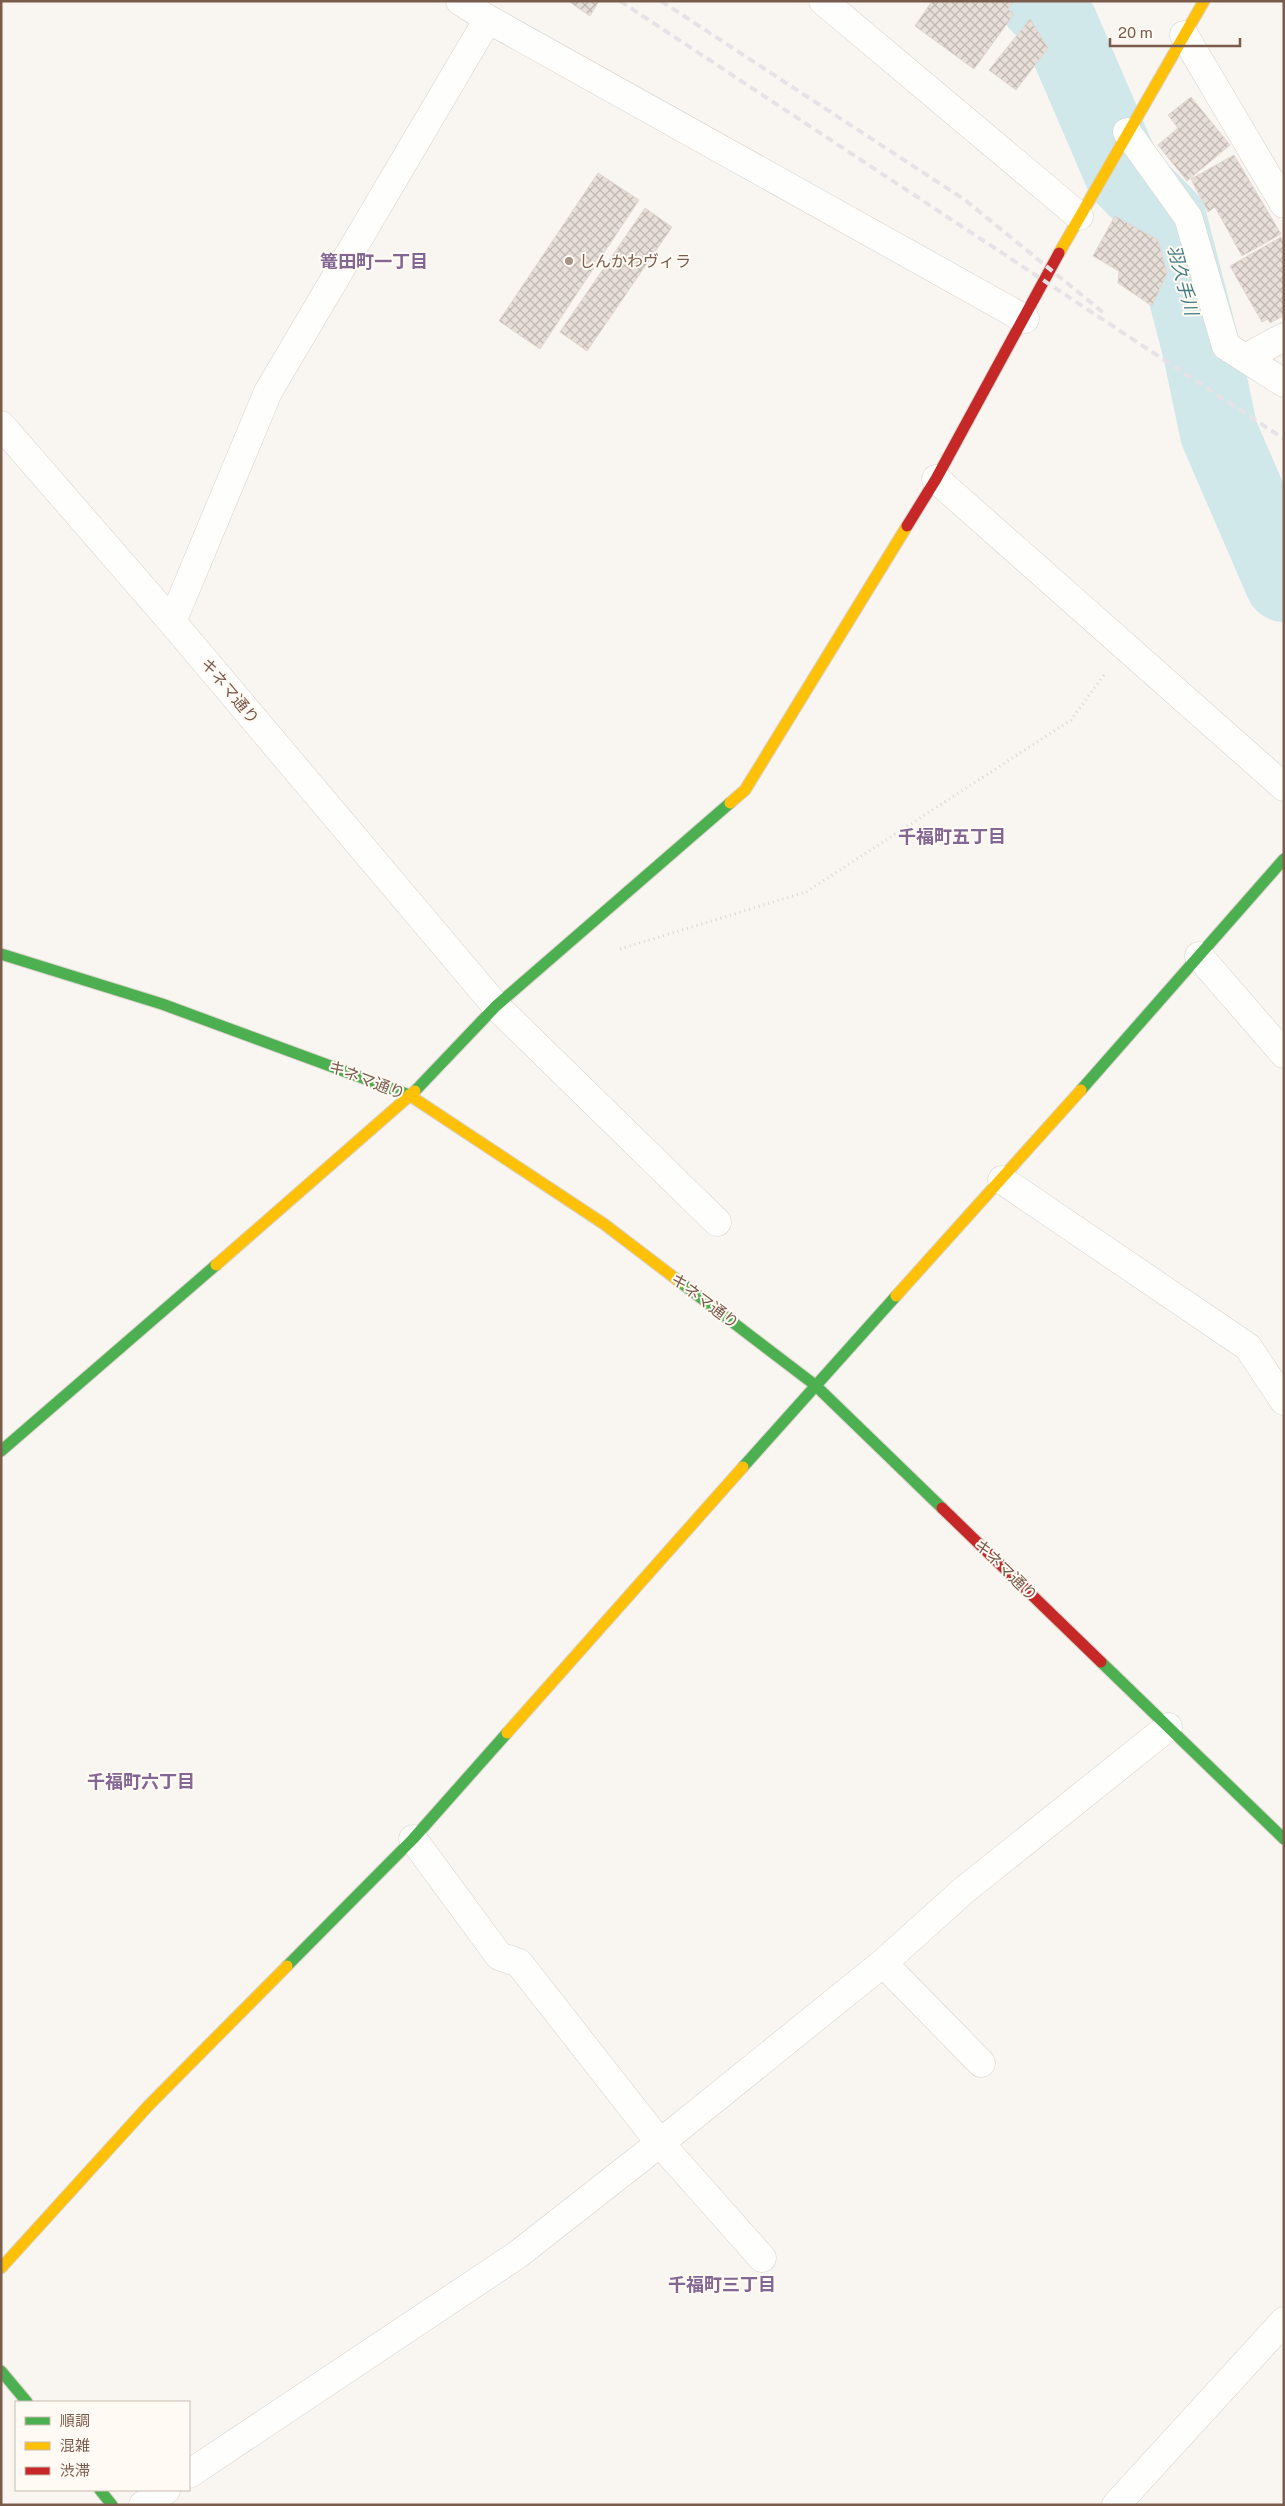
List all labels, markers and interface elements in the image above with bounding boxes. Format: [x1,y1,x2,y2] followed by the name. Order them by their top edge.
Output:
[1110,15,1240,47] scale bar
[1118,24,1153,41] text: 20 m
[1164,243,1203,319] water label: 羽久手川
[320,251,428,272] district label: 篭田町一丁目
[579,252,691,271] place label: しんかわヴィラ
[563,255,575,267] marker: しんかわヴィラ
[197,654,263,728] street label: キネマ通り
[898,826,1006,847] district label: 千福町五丁目
[326,1057,408,1103] street label: キネマ通り
[667,1269,743,1333] street label: キネマ通り
[971,1535,1041,1605] street label: キネマ通り
[87,1771,195,1792] district label: 千福町六丁目
[668,2274,776,2295] district label: 千福町三丁目
[15,2401,190,2491] legend
[60,2412,90,2429] text: 順調
[60,2437,90,2454] text: 混雑
[60,2462,90,2479] text: 渋滞

